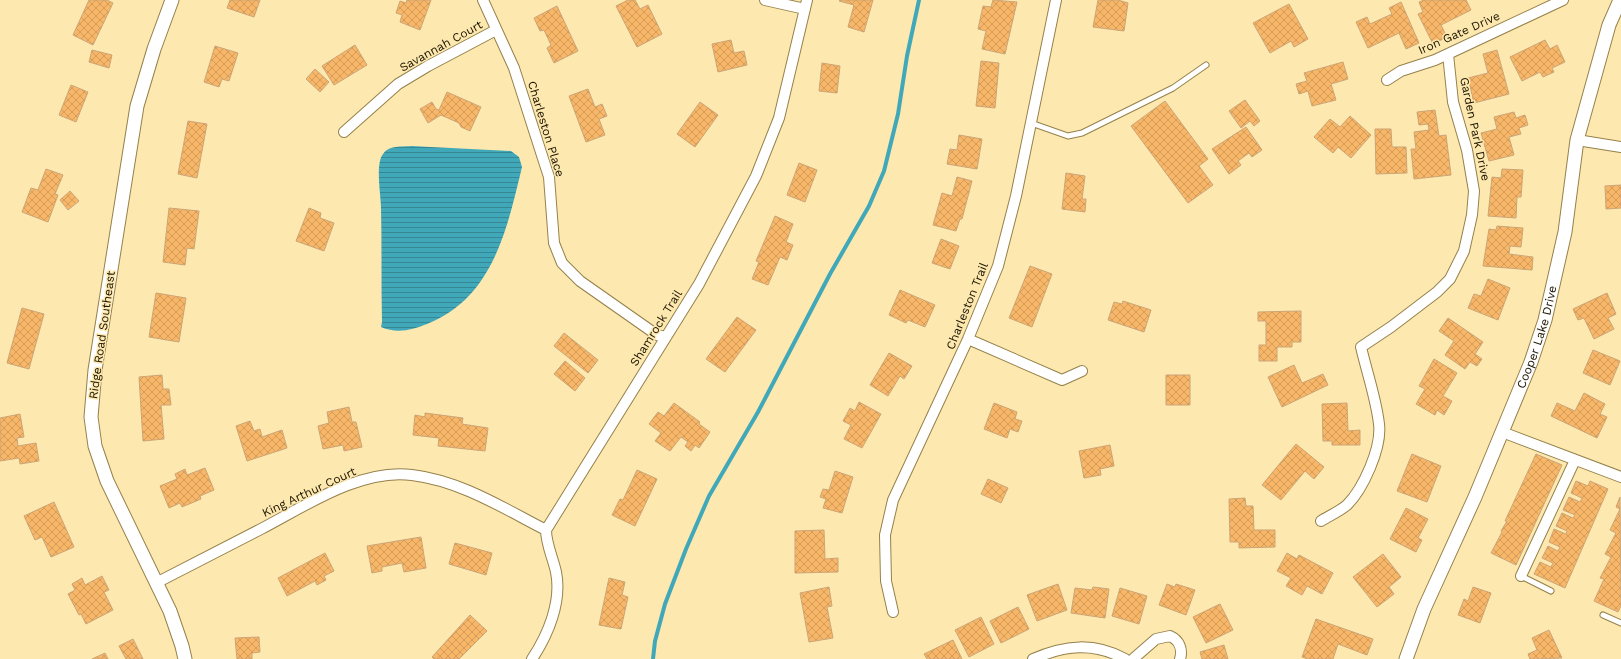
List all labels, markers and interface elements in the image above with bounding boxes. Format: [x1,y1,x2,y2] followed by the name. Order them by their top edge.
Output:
[1416,9,1502,57] street label: Iron Gate Drive
[397,17,485,75] street label: Savannah Court
[1457,76,1493,182] street label: Garden Park Drive
[525,79,567,179] street label: Charleston Place
[943,260,991,352] street label: Charleston Trail
[86,270,118,400] street label: Ridge Road Southeast
[1514,284,1560,391] street label: Cooper Lake Drive
[627,287,685,369] street label: Shamrock Trail
[260,464,358,520] street label: King Arthur Court

